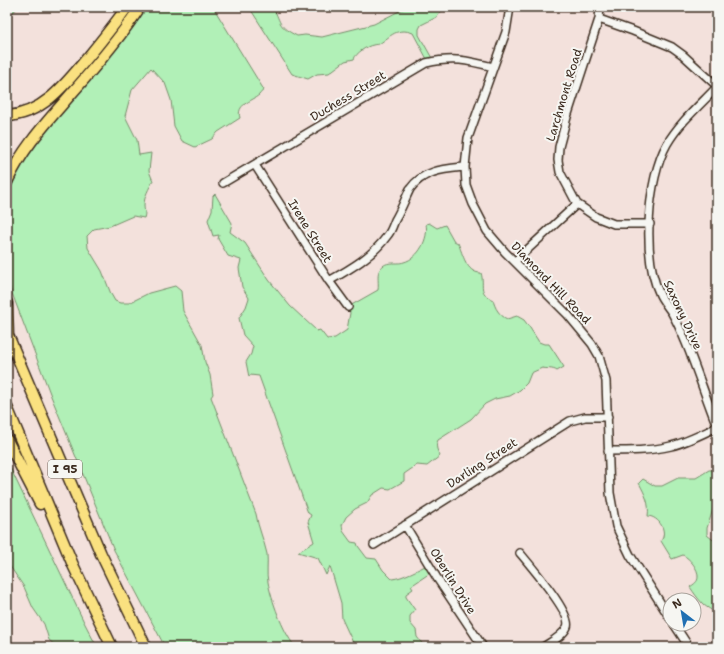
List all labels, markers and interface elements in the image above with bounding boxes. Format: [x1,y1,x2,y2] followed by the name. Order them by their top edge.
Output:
[542,46,586,143] street label: Larchmont Road
[307,67,389,125] street label: Duchess Street
[284,197,336,265] street label: Irene Street
[508,238,595,328] street label: Diamond Hill Road
[660,278,706,353] street label: Saxony Drive
[444,434,520,492] street label: Darling Street
[48,460,82,478] road number: I 95
[426,545,480,617] street label: Oberlin Drive
[662,592,702,632] north arrow
[670,595,685,613] text: N

